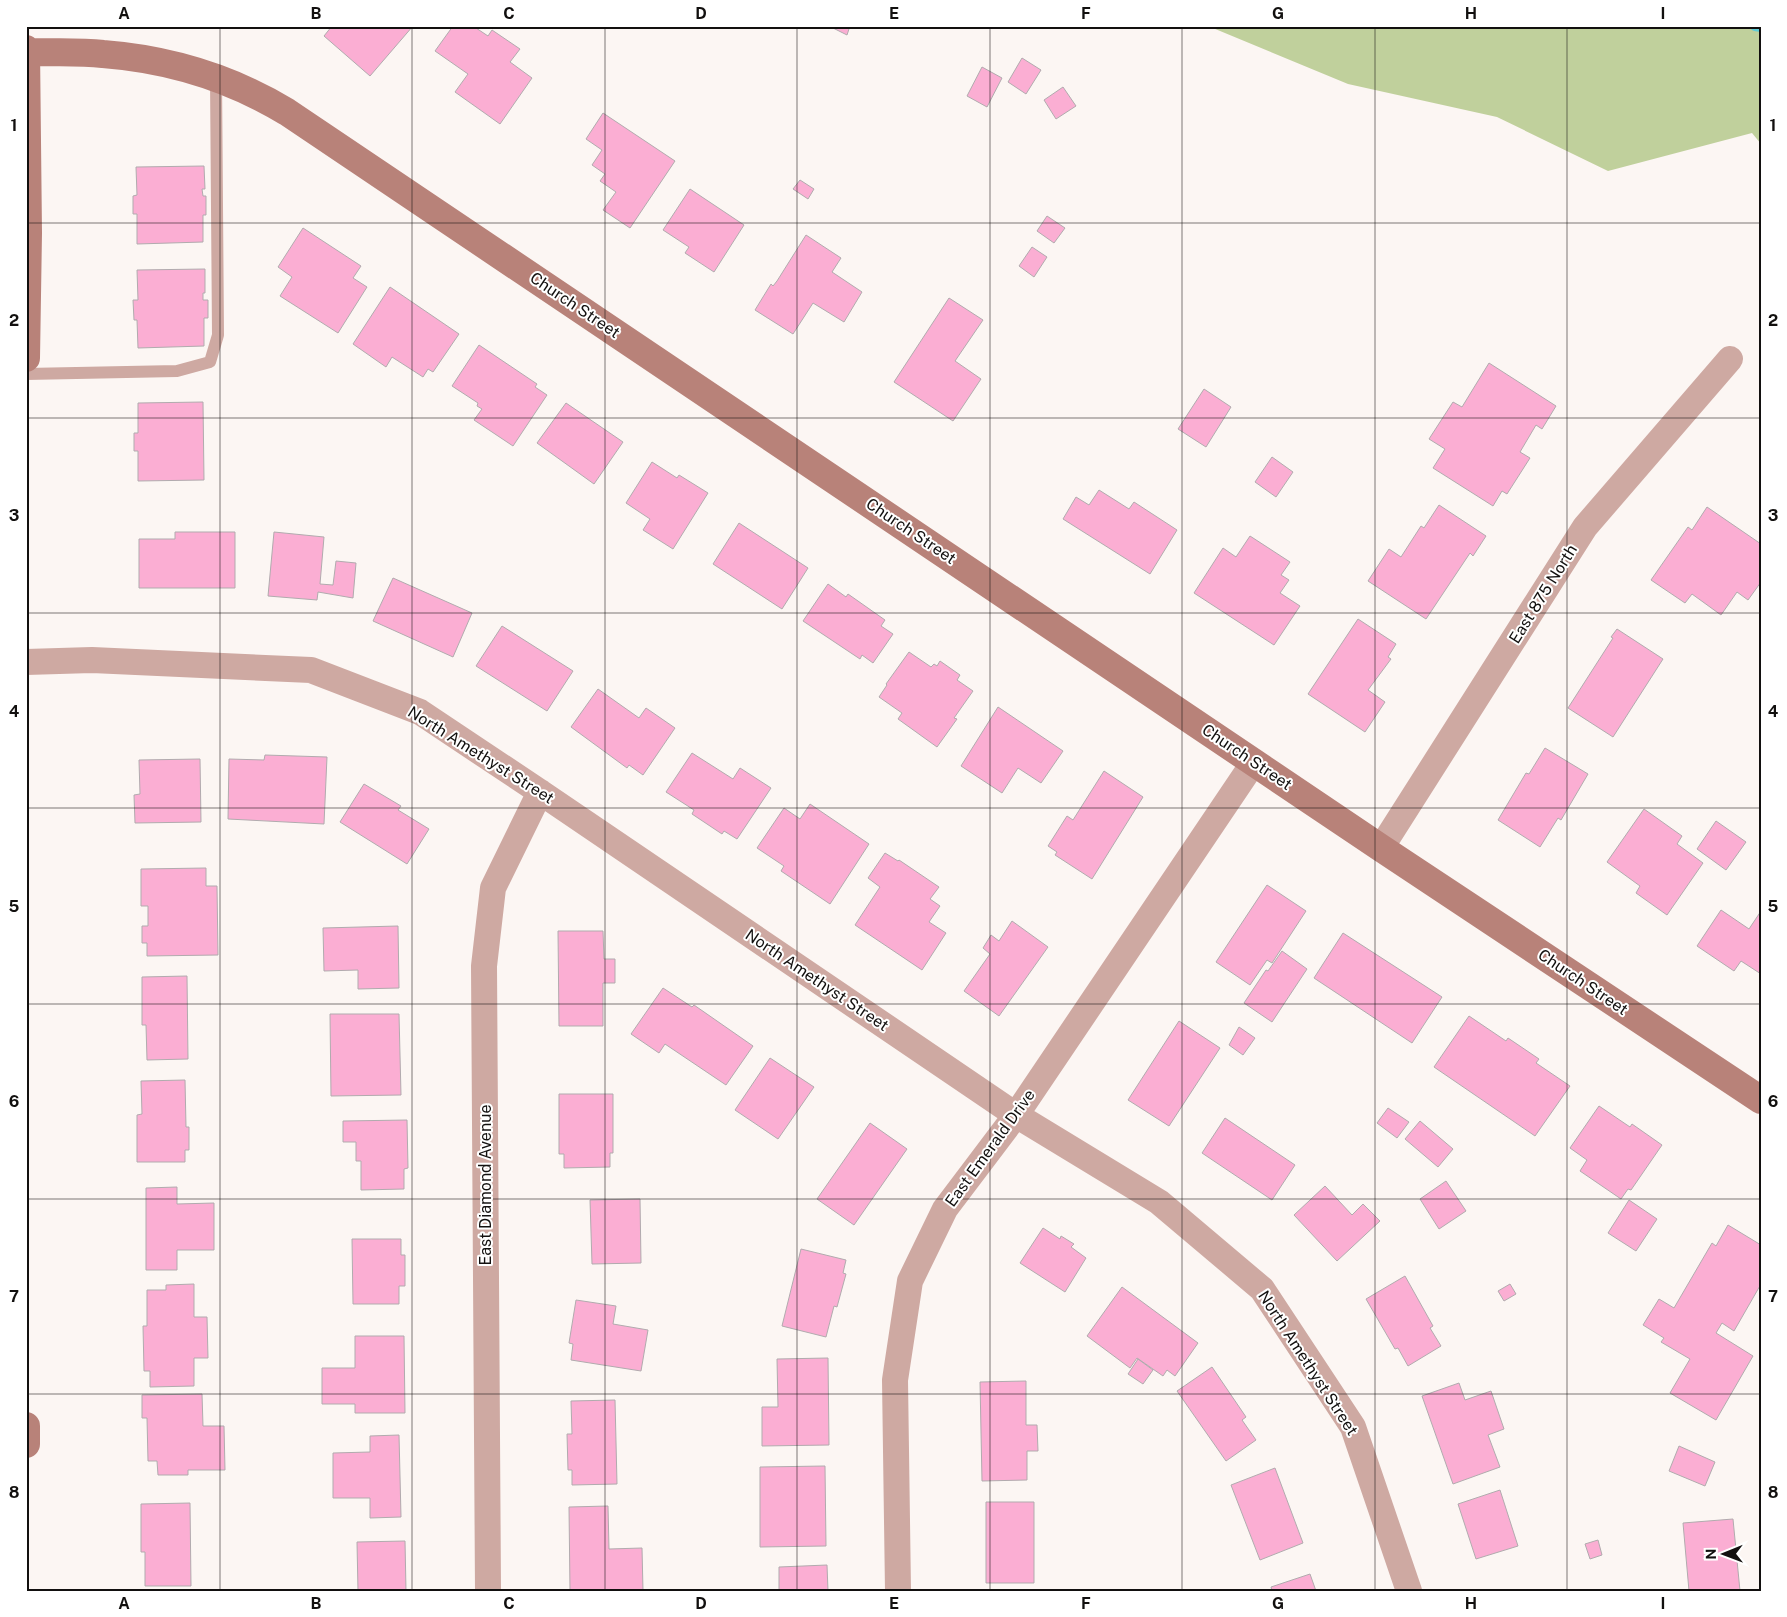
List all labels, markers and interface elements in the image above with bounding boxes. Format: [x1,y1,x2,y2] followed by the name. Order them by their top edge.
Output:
[118,4,130,23] text: A
[311,4,322,23] text: B
[503,4,515,23] text: C
[695,4,707,23] text: D
[889,4,899,23] text: E
[1081,4,1091,23] text: F
[1272,4,1284,23] text: G
[1465,4,1477,23] text: H
[1661,4,1665,23] text: I
[11,116,17,135] text: 1
[1770,116,1776,135] text: 1
[526,268,624,342] street label: Church Street
[9,311,19,330] text: 2
[1768,311,1778,330] text: 2
[862,494,960,568] street label: Church Street
[9,506,19,525] text: 3
[1768,506,1778,525] text: 3
[1505,541,1581,647] street label: East 875 North
[9,702,20,721] text: 4
[404,702,558,808] street label: North Amethyst Street
[1768,702,1779,721] text: 4
[1198,720,1296,794] street label: Church Street
[9,897,20,916] text: 5
[1768,897,1779,916] text: 5
[742,925,892,1035] street label: North Amethyst Street
[1534,945,1632,1019] street label: Church Street
[941,1086,1039,1210] street label: East Emerald Drive
[9,1092,19,1111] text: 6
[1768,1092,1778,1111] text: 6
[476,1104,495,1266] street label: East Diamond Avenue
[9,1287,19,1306] text: 7
[1254,1287,1362,1439] street label: North Amethyst Street
[1768,1287,1778,1306] text: 7
[9,1483,20,1502] text: 8
[1768,1483,1779,1502] text: 8
[1700,1530,1750,1580] north arrow
[1703,1549,1719,1560] text: N
[118,1594,130,1613] text: A
[311,1594,322,1613] text: B
[503,1594,515,1613] text: C
[695,1594,707,1613] text: D
[889,1594,899,1613] text: E
[1081,1594,1091,1613] text: F
[1272,1594,1284,1613] text: G
[1465,1594,1477,1613] text: H
[1661,1594,1665,1613] text: I

